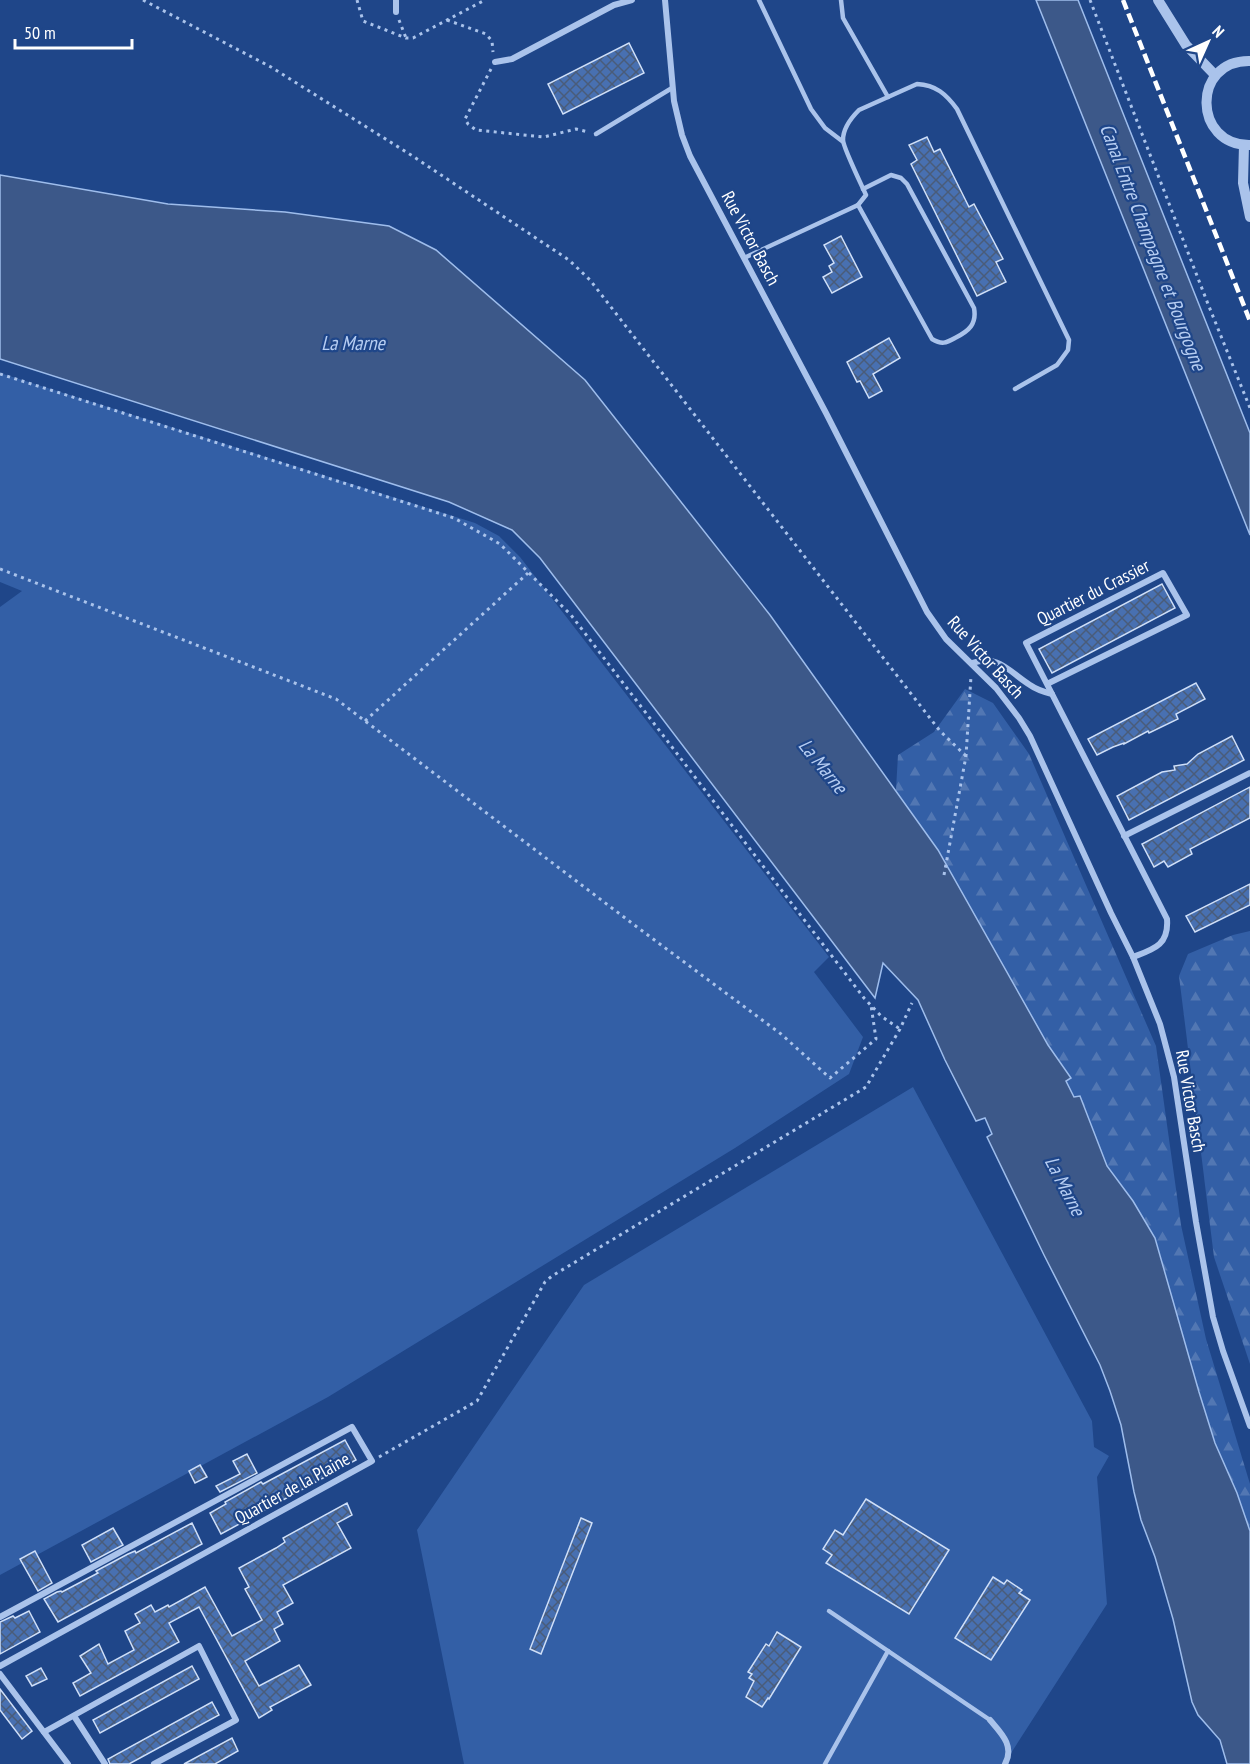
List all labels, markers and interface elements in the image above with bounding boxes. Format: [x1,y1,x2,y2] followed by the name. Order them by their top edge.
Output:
[15,12,132,50] scale bar
[1178,12,1238,72] north arrow
[24,21,56,44] text: 50 m
[1208,21,1229,42] text: N
[1094,120,1213,376] water label: Canal Entre Champagne et Bourgogne
[717,187,785,289] street label: Rue Victor Basch
[321,330,386,356] water label: La Marne
[1033,554,1153,630] street label: Quartier du Crassier
[943,611,1029,703] street label: Rue Victor Basch
[793,733,854,800] water label: La Marne
[1171,1048,1211,1154] street label: Rue Victor Basch
[1039,1152,1092,1222] water label: La Marne
[230,1447,354,1529] street label: Quartier de la Plaine

